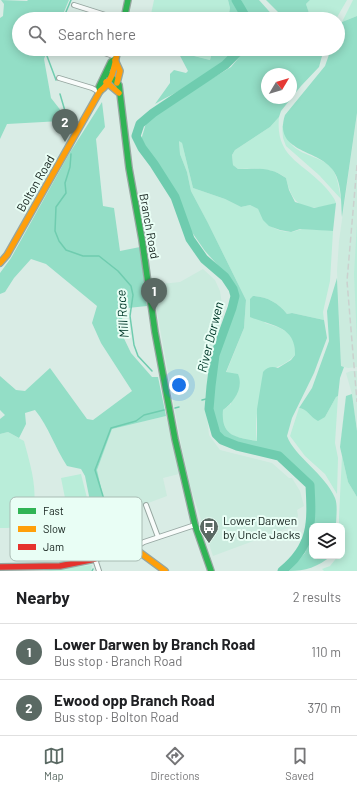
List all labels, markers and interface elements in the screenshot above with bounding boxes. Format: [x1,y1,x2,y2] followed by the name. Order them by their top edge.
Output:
[12,12,345,56] search box
[26,23,48,45] icon: search
[58,25,136,43] text: Search here
[261,68,297,104] north arrow
[52,109,78,142] pin: 2
[13,152,57,214] street label: Bolton Road
[137,192,163,260] street label: Branch Road
[141,278,167,311] pin: 1
[112,289,132,339] water label: Mill Race
[193,300,227,374] water label: River Darwen
[169,375,189,395] your location
[10,497,142,561] legend
[43,504,64,517] text: Fast
[223,513,301,541] place label: Lower Darwen by Uncle Jacks
[198,516,220,544] bus stop icon: Lower Darwen by Uncle Jacks
[43,522,66,535] text: Slow
[309,523,345,559] map controls
[309,523,345,559] button: layers
[43,540,64,553] text: Jam
[16,587,70,607] text: Nearby
[293,589,341,605] text: 2 results
[54,635,255,653] text: Lower Darwen by Branch Road
[27,644,31,660] text: 1
[311,644,341,660] text: 110 m
[54,653,182,669] text: Bus stop · Branch Road
[54,691,215,709] text: Ewood opp Branch Road
[25,700,33,716] text: 2
[307,700,341,716] text: 370 m
[54,709,179,725] text: Bus stop · Bolton Road
[43,745,65,782] tab: Map
[150,745,200,782] tab: Directions
[285,745,314,782] tab: Saved

